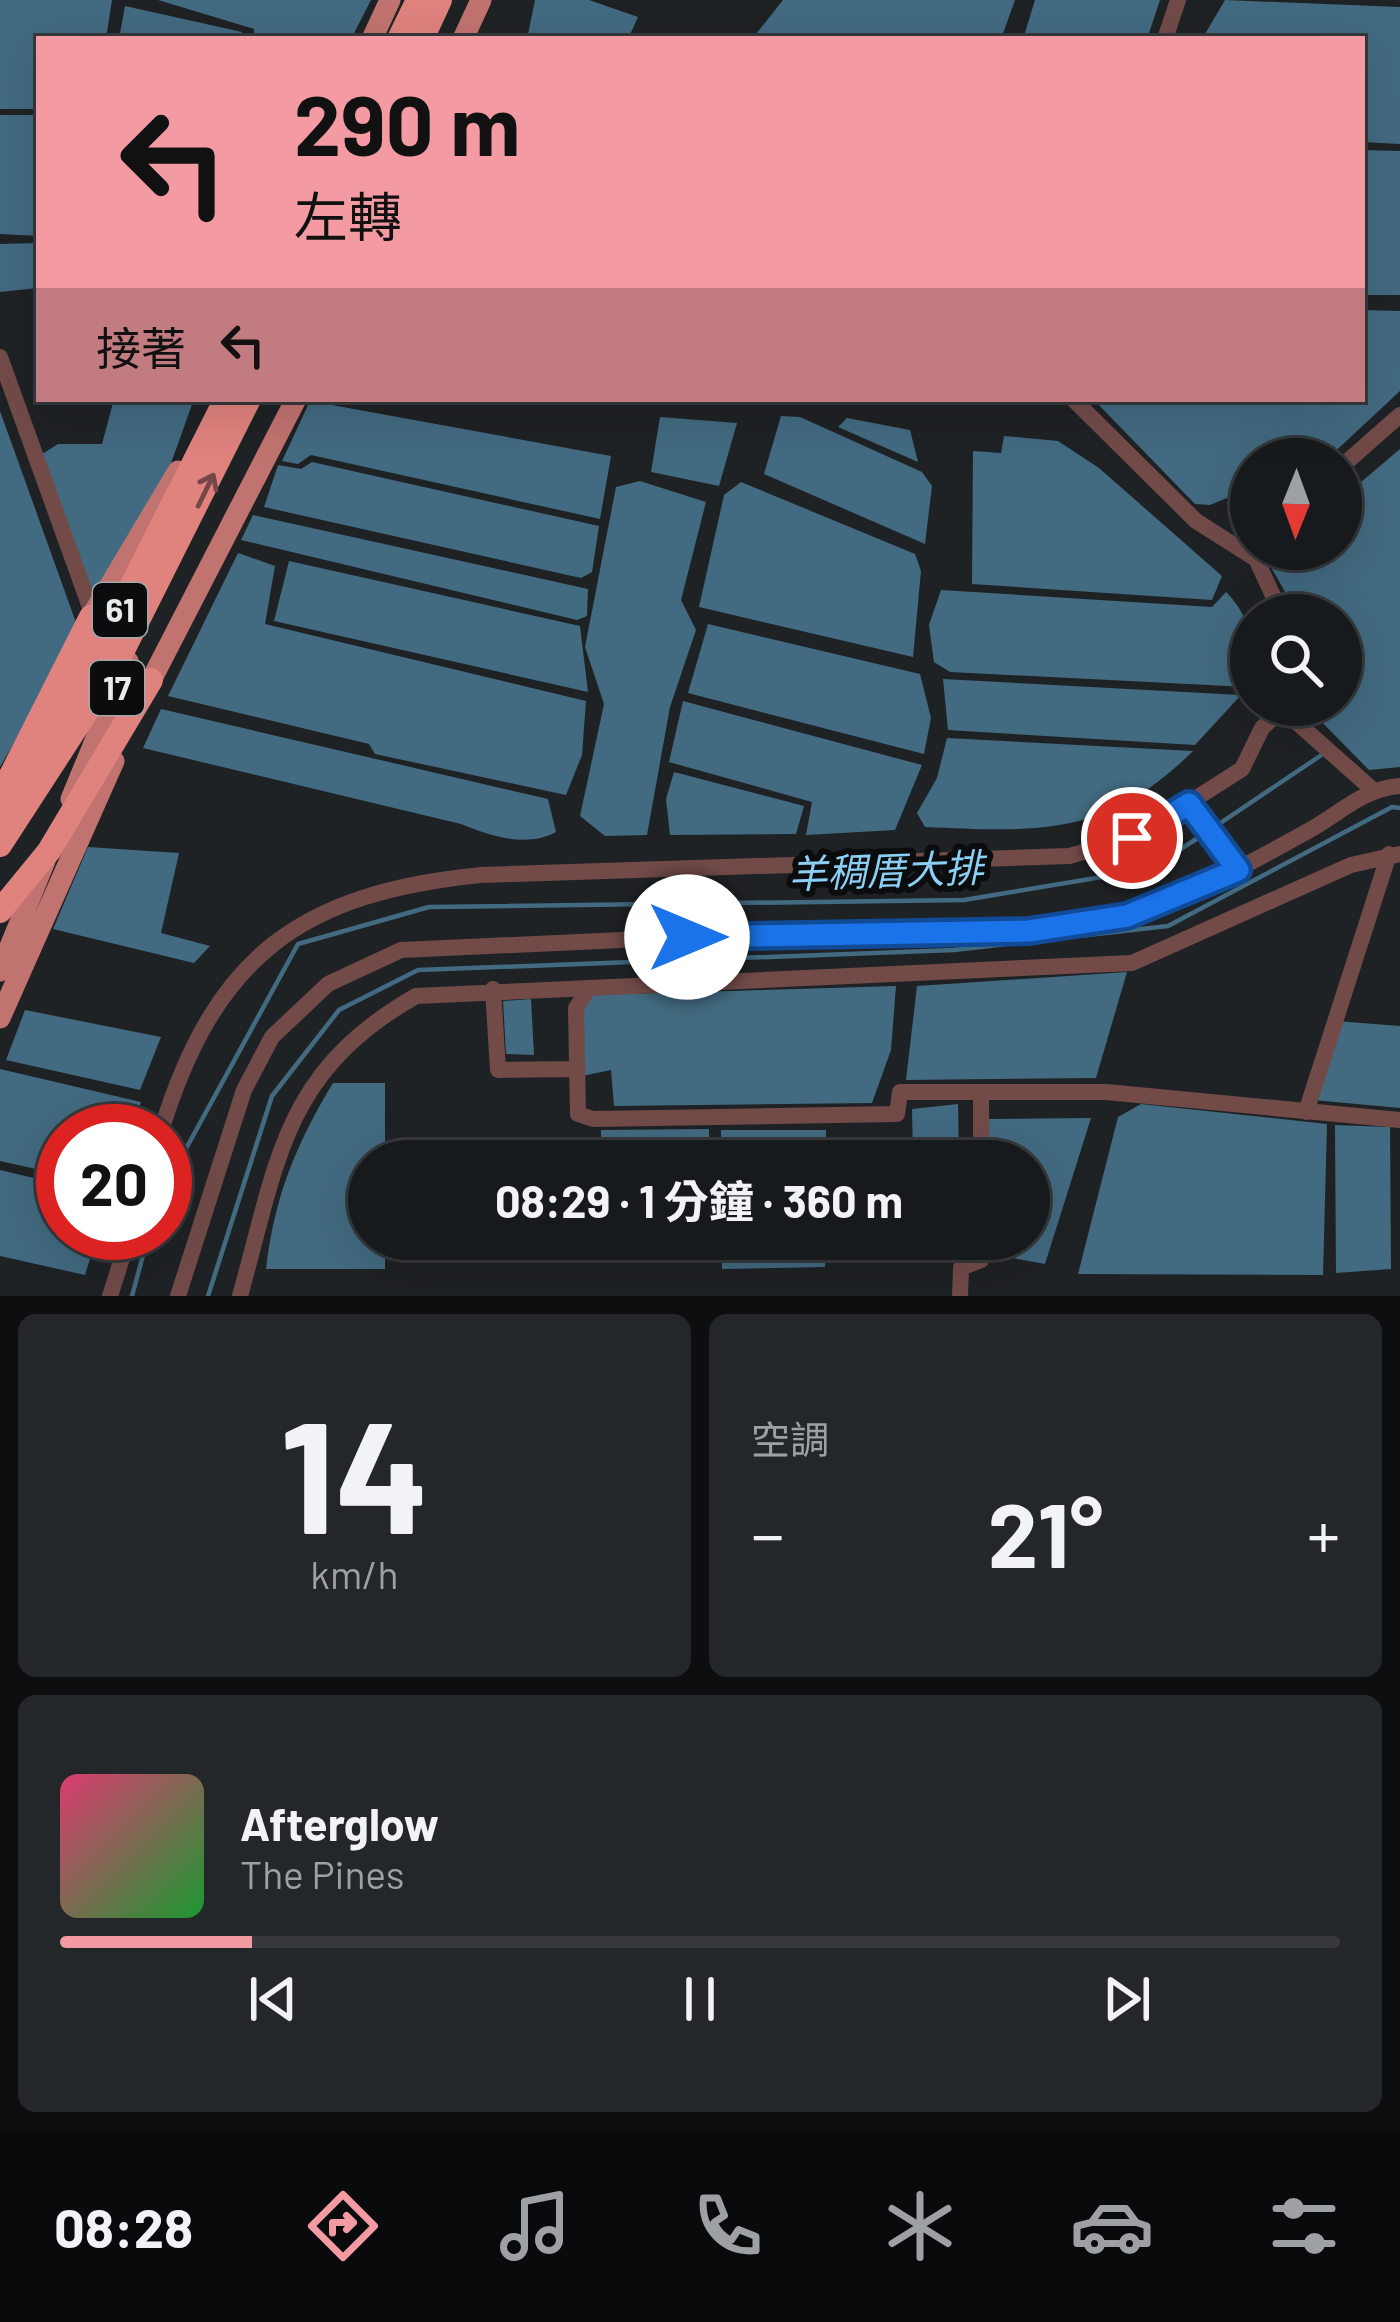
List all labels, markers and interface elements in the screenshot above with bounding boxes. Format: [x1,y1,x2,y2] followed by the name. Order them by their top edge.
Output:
[294,72,520,173] text: 290 m
[96,84,252,240] icon: left
[294,183,402,248] text: 左轉
[210,312,276,378] icon: left
[96,320,186,374] text: 接著
[1230,438,1362,570] north arrow
[1230,438,1362,726] map controls
[195,473,218,508] one-way arrow
[93,583,147,637] road number: 61
[1230,594,1362,726] button: search
[90,661,144,715] road number: 17
[1081,787,1183,889] pin
[1099,805,1165,871] icon: arrive
[788,842,989,896] water label: 羊稠厝大排
[624,874,750,1000] position arrow
[36,1104,192,1260] speed limit sign: 20
[495,1173,903,1227] text: 08:29 · 1 分鐘 · 360 m
[280,1378,429,1565] text: 14
[751,1415,829,1462] text: 空調
[988,1478,1103,1586] text: 21°
[751,1493,784,1572] text: −
[1307,1493,1340,1572] text: +
[310,1550,399,1597] text: km/h
[240,1796,439,1850] text: Afterglow
[240,1850,405,1897] text: The Pines
[240,1966,306,2032] icon: previous
[667,1966,733,2032] icon: pause
[1094,1966,1160,2032] icon: next
[301,2184,385,2268] icon: directions
[493,2184,577,2268] icon: music
[686,2184,770,2268] icon: phone
[878,2184,962,2268] icon: climate
[1070,2184,1154,2268] icon: car
[1262,2184,1346,2268] icon: filters
[54,2194,193,2259] text: 08:28

